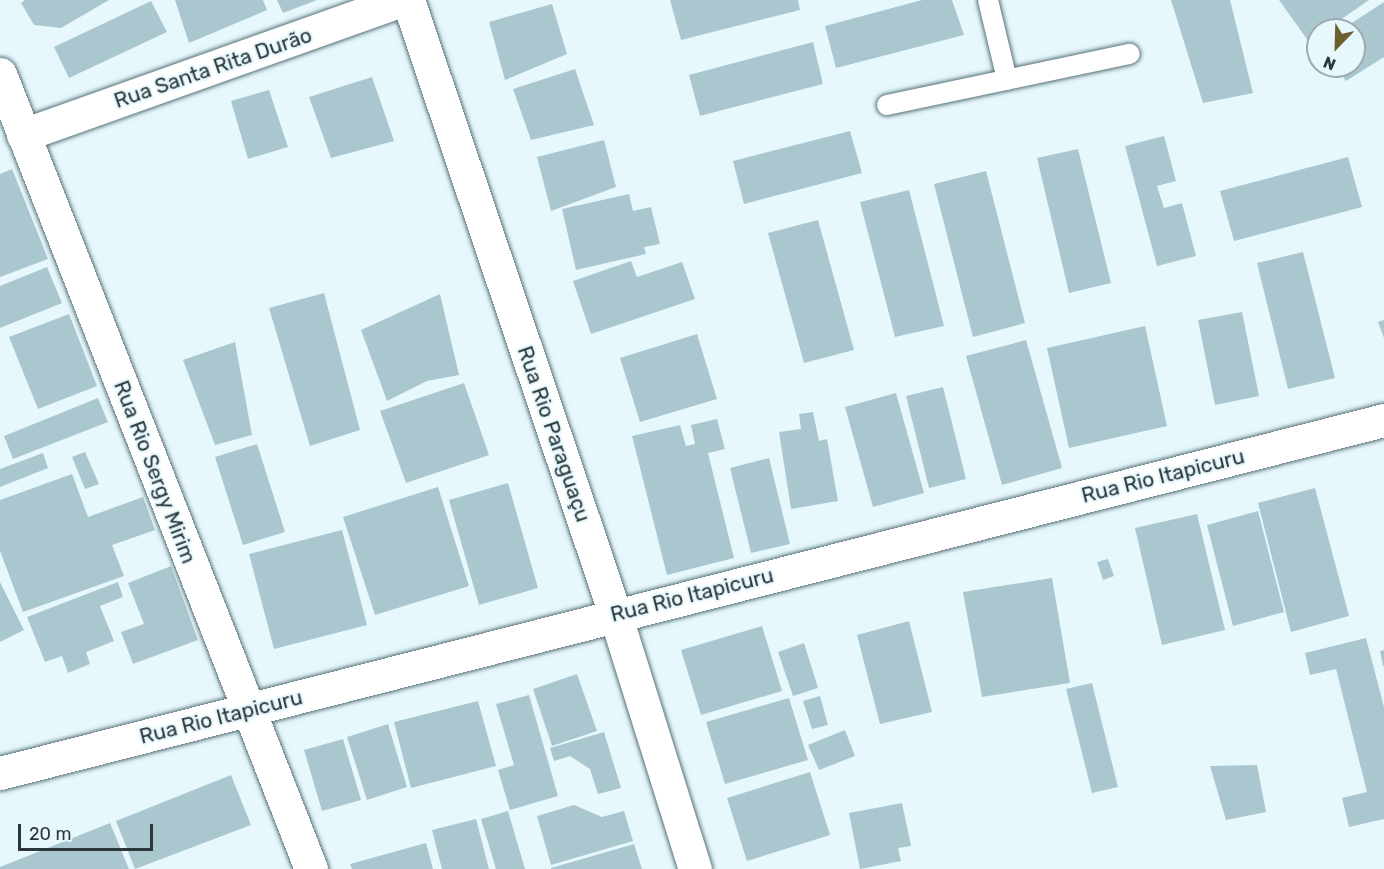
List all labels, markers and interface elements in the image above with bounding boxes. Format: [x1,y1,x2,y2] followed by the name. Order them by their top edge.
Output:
[1306,18,1366,78] north arrow
[111,22,315,114] street label: Rua Santa Rita Durão
[1321,52,1339,74] text: N
[512,343,596,525] street label: Rua Rio Paraguaçu
[108,377,202,567] street label: Rua Rio Sergy Mirim
[1079,444,1247,508] street label: Rua Rio Itapicuru
[608,563,776,627] street label: Rua Rio Itapicuru
[137,685,305,749] street label: Rua Rio Itapicuru
[21,812,156,850] scale bar
[29,823,71,845] text: 20 m

